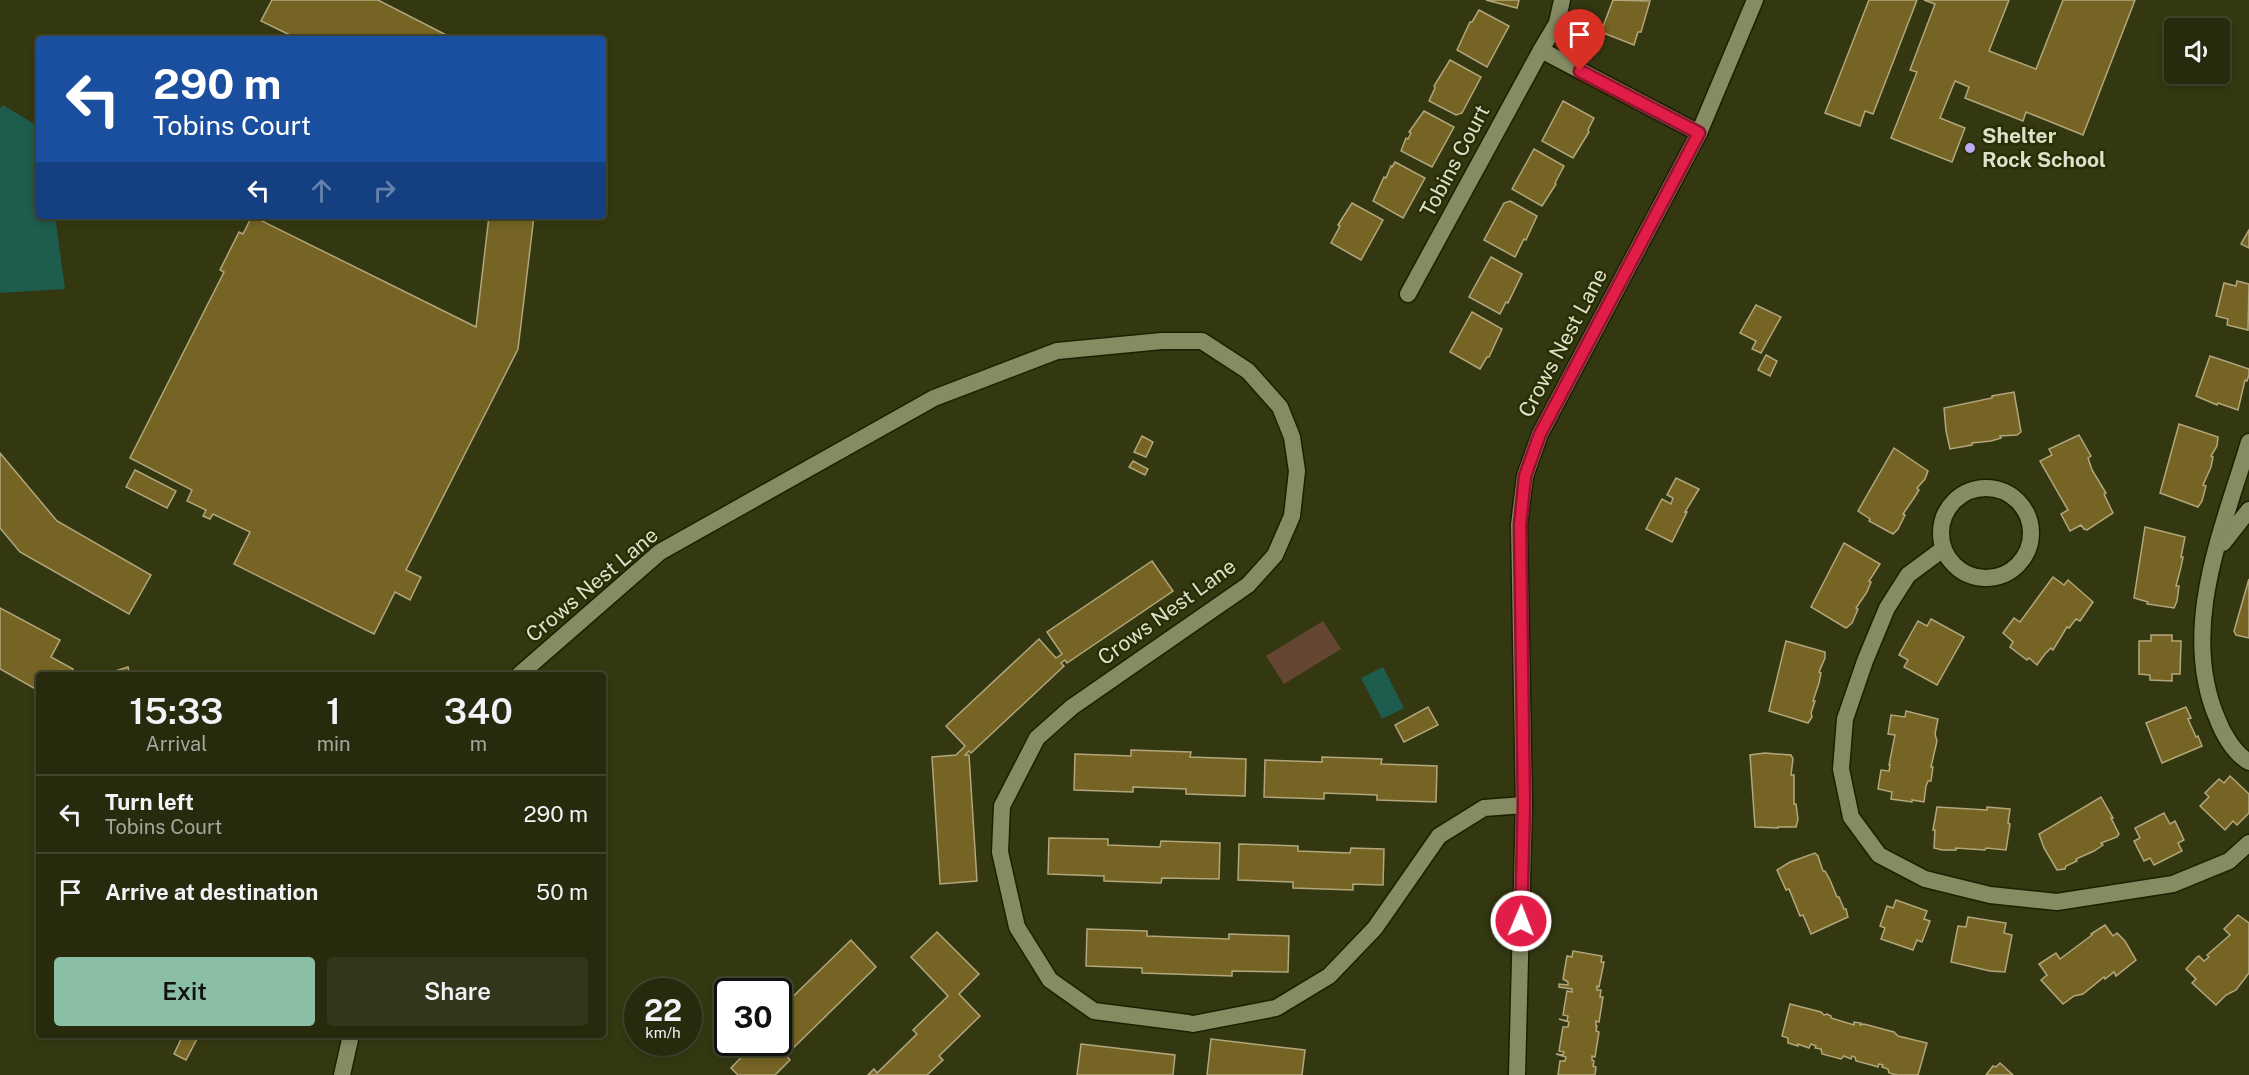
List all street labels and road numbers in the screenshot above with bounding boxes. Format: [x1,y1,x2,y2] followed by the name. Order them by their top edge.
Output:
[1415,101,1494,221] street label: Tobins Court
[1513,264,1612,421] street label: Crows Nest Lane
[521,522,663,647] street label: Crows Nest Lane
[1093,553,1241,670] street label: Crows Nest Lane

